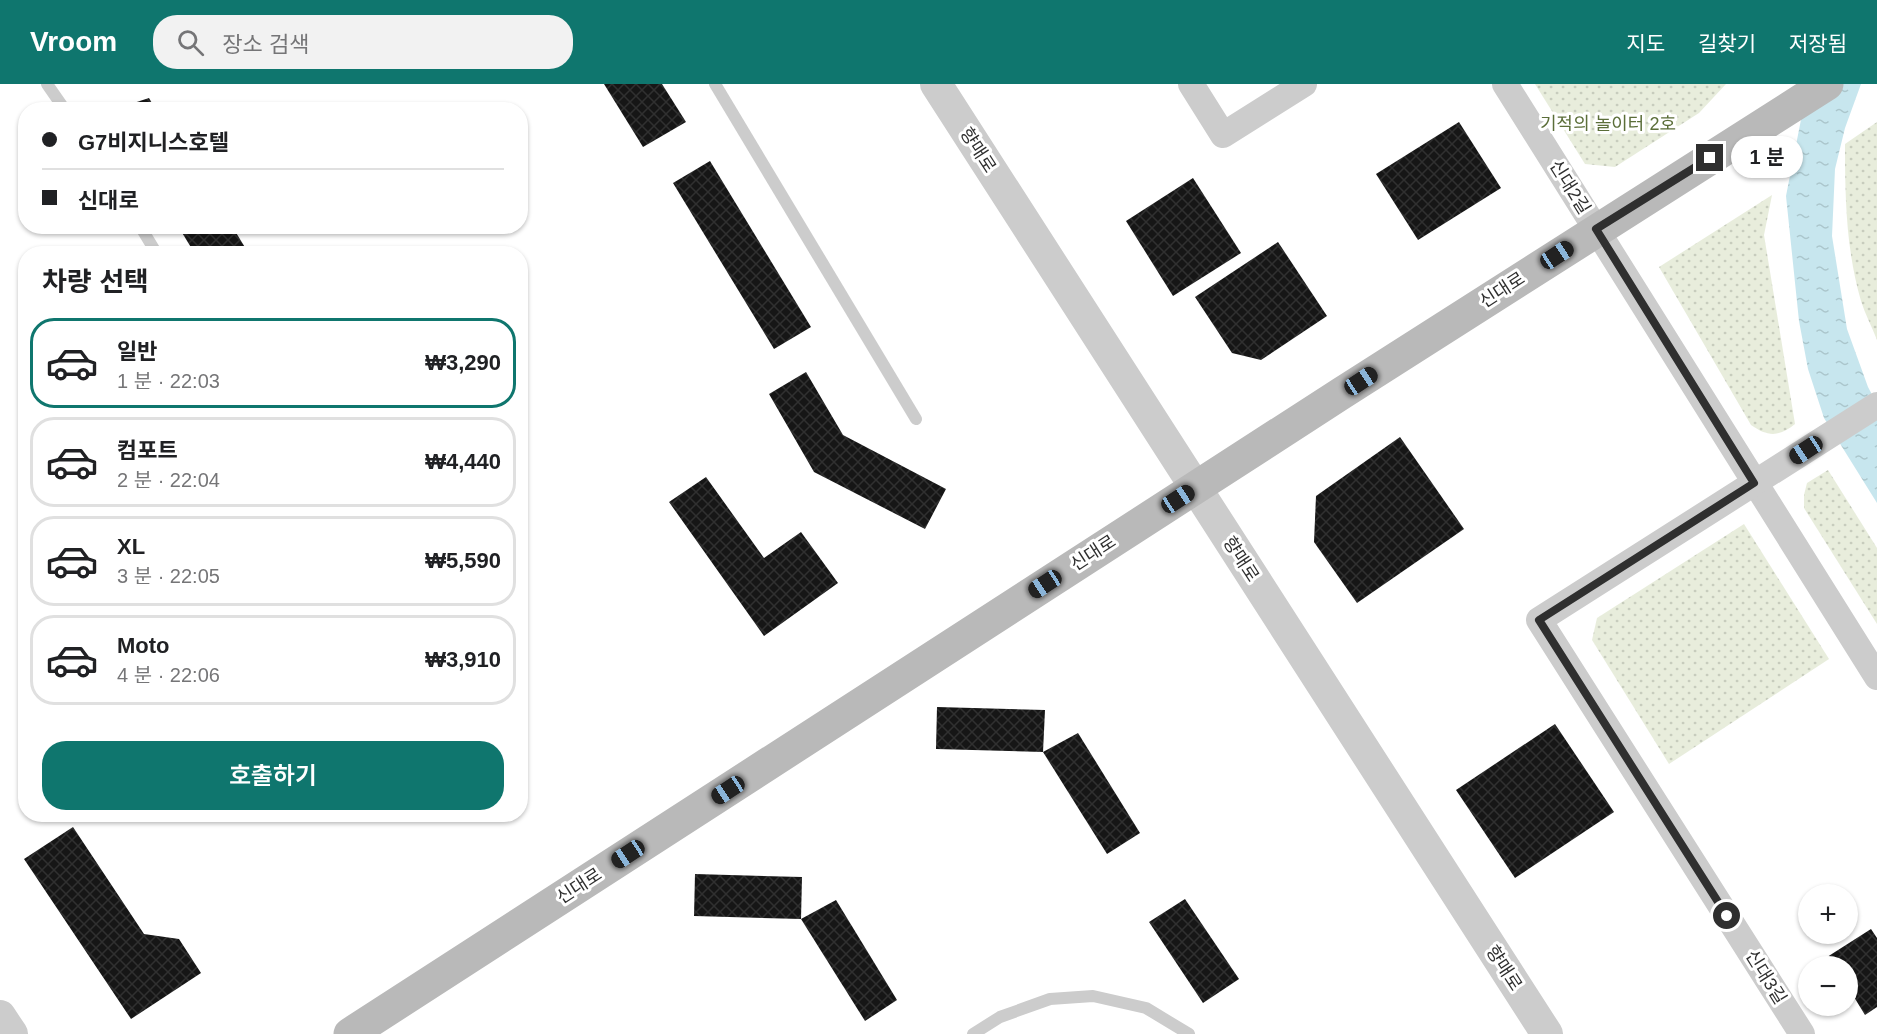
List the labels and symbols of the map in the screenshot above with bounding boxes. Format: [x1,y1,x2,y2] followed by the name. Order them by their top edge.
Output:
[1540,114,1676,134] park label: 기적의 놀이터 2호
[956,124,1000,176] street label: 향매로
[1731,137,1803,179] callout: 1 분
[1696,144,1723,171] route end
[1546,156,1594,218] street label: 신대2길
[1537,238,1577,272] car
[1476,268,1528,312] street label: 신대로
[1341,364,1381,398] car
[1786,433,1826,467] car
[1158,482,1198,516] car
[1067,531,1119,575] street label: 신대로
[1219,533,1263,585] street label: 향매로
[1025,567,1065,601] car
[708,773,748,807] car
[608,837,648,871] car
[553,864,605,908] street label: 신대로
[1713,902,1740,929] route start
[1482,942,1526,994] street label: 향매로
[1742,946,1790,1008] street label: 신대3길

